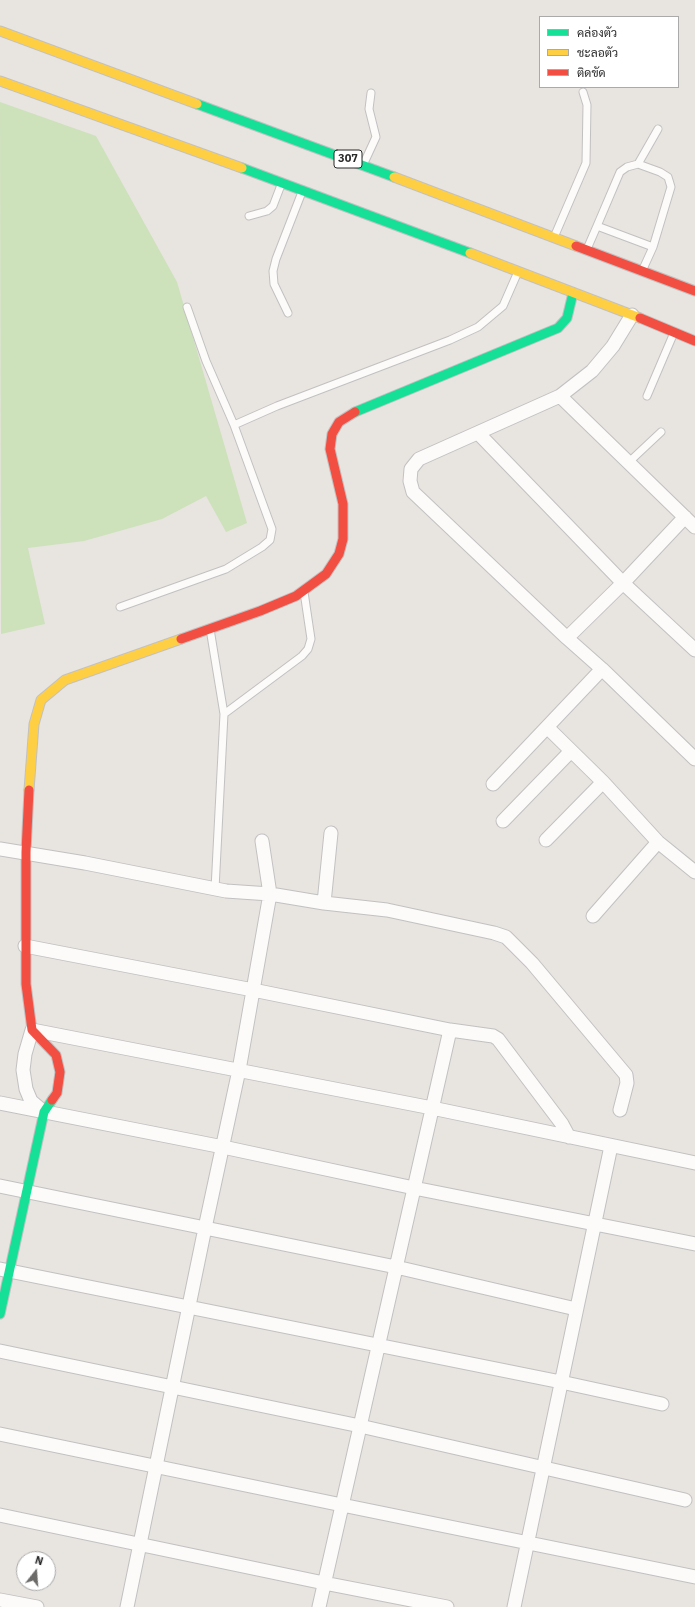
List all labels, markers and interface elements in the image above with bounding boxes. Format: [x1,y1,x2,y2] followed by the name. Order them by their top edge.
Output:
[539,16,679,88] legend
[577,25,617,40] text: คล่องตัว
[577,45,618,60] text: ชะลอตัว
[577,65,606,80] text: ติดขัด
[334,150,362,168] road number: 307
[16,1551,56,1591] north arrow
[33,1553,45,1568] text: N

